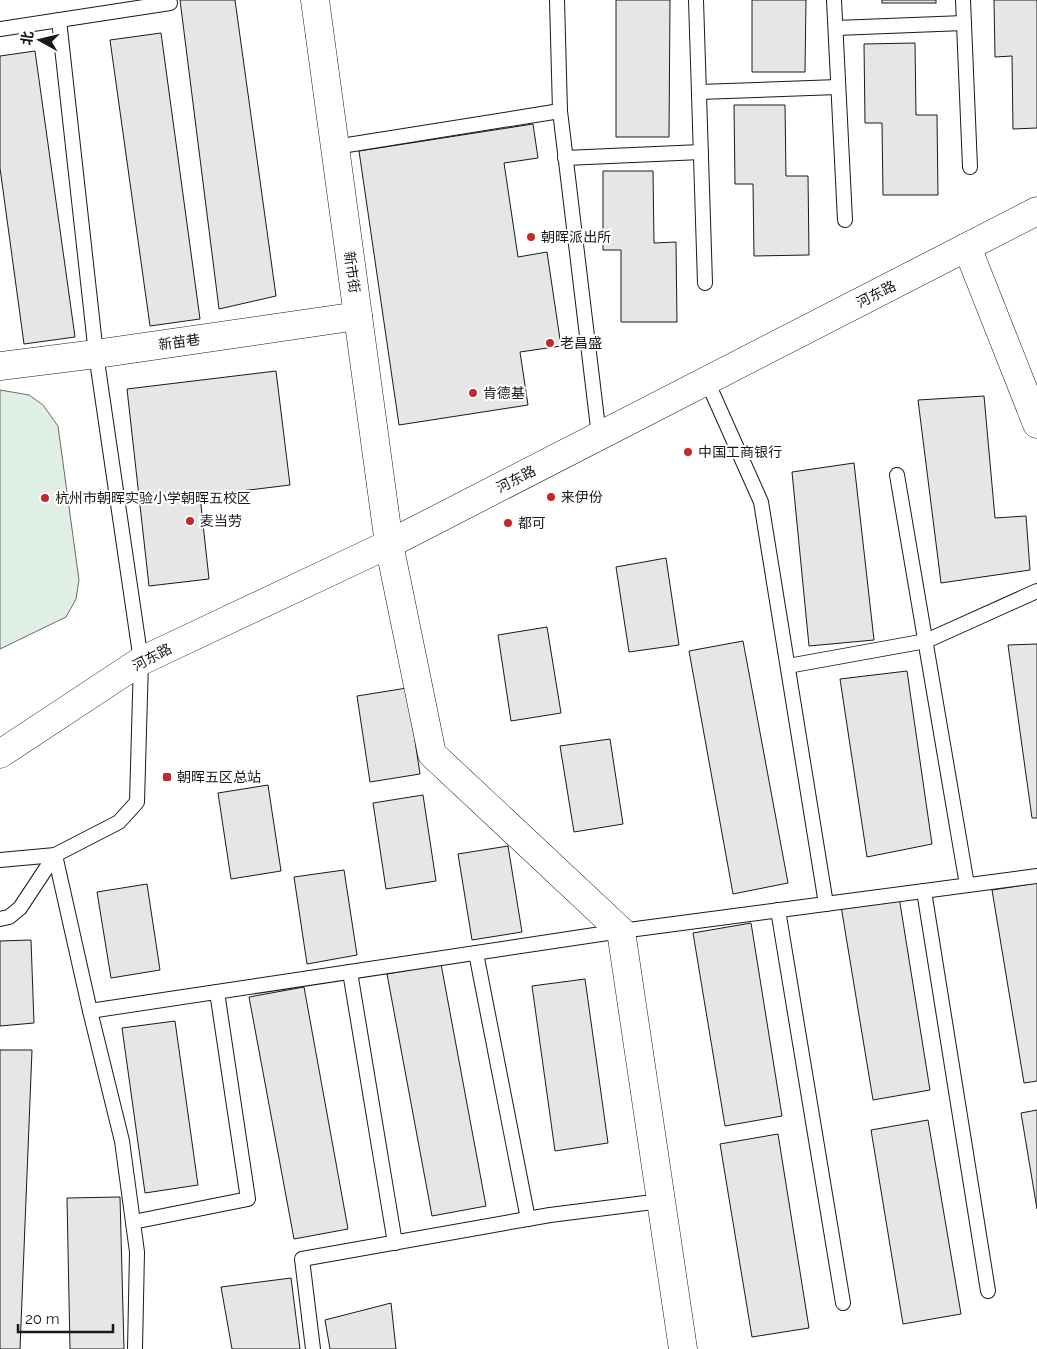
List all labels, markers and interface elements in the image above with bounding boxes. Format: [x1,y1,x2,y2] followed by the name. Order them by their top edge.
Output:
[15,15,65,65] north arrow
[18,30,36,46] text: 北
[541,229,611,245] place label: 朝晖派出所
[525,231,537,243] marker: 朝晖派出所
[341,250,363,294] street label: 新市街
[854,277,898,311] street label: 河东路
[157,331,201,353] street label: 新苗巷
[560,335,602,351] place label: 老昌盛
[544,337,556,349] marker: 老昌盛
[483,385,525,401] place label: 肯德基
[467,387,479,399] marker: 肯德基
[698,444,782,460] place label: 中国工商银行
[682,446,694,458] marker: 中国工商银行
[494,462,538,496] street label: 河东路
[561,489,603,505] place label: 来伊份
[55,490,251,506] place label: 杭州市朝晖实验小学朝晖五校区
[545,491,557,503] marker: 来伊份
[39,492,51,504] marker: 杭州市朝晖实验小学朝晖五校区
[200,513,242,529] place label: 麦当劳
[184,515,196,527] marker: 麦当劳
[518,515,546,531] place label: 都可
[502,517,514,529] marker: 都可
[130,640,174,674] street label: 河东路
[177,769,261,785] place label: 朝晖五区总站
[161,771,173,783] marker: 朝晖五区总站
[18,1302,112,1334] scale bar
[25,1310,60,1328] text: 20 m

